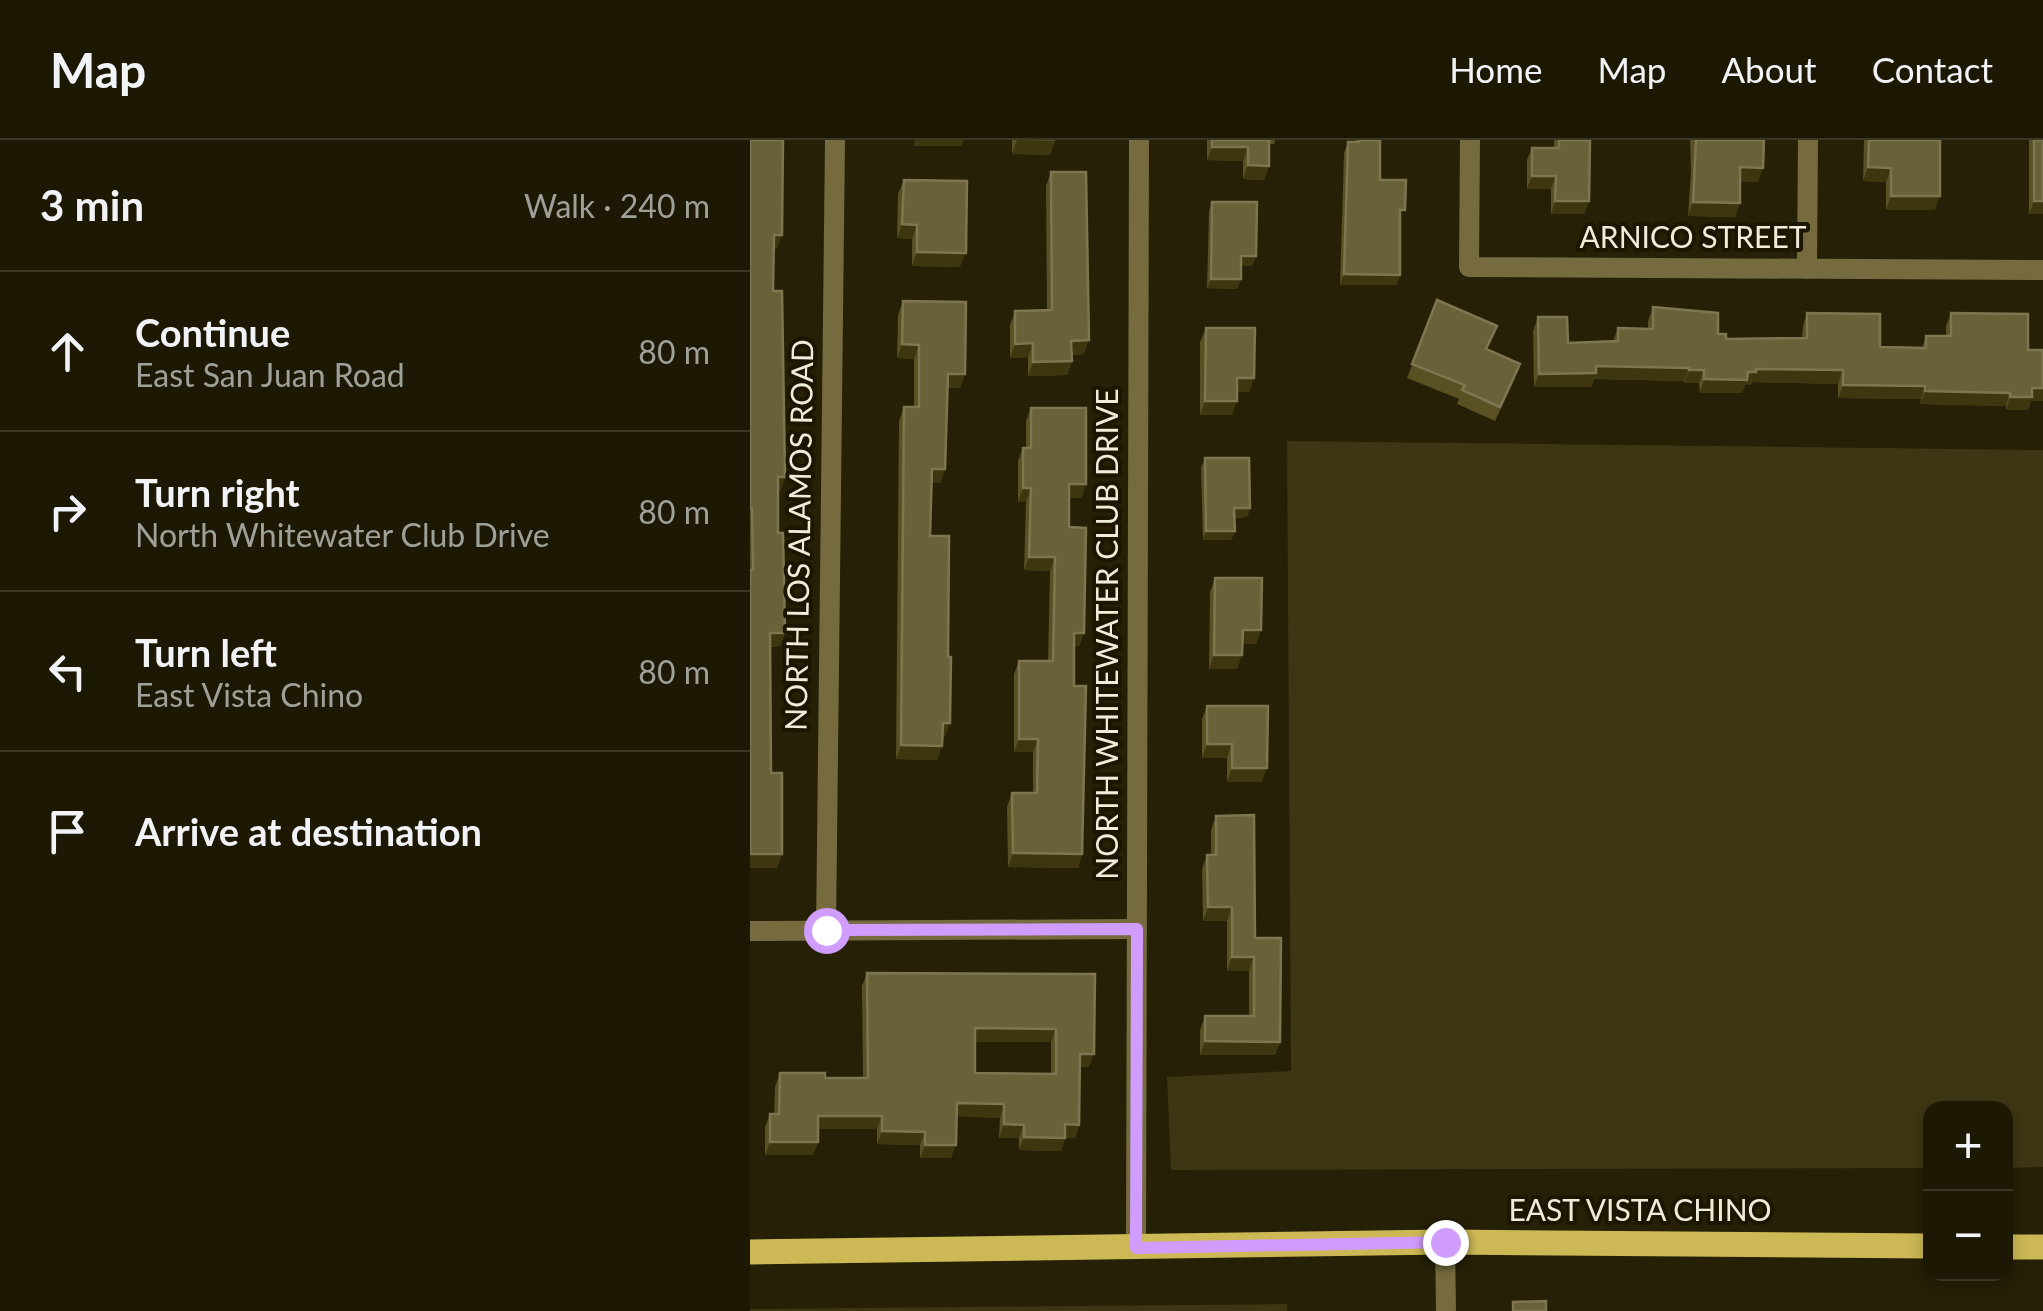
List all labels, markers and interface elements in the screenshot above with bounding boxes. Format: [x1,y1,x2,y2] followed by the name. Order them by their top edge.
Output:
[50,41,146,98] text: Map
[1449,48,1542,90] text: Home
[1597,48,1666,90] text: Map
[1721,48,1817,90] text: About
[1872,48,1993,90] text: Contact
[40,180,144,230] text: 3 min
[524,186,710,225] text: Walk · 240 m
[1580,218,1807,254] street label: ARNICO STREET
[135,309,290,355] text: Continue
[40,324,95,379] icon: ahead
[638,332,710,371] text: 80 m
[777,339,819,731] street label: NORTH LOS ALAMOS ROAD
[135,355,405,394] text: East San Juan Road
[1088,388,1124,880] street label: NORTH WHITEWATER CLUB DRIVE
[135,469,300,515] text: Turn right
[40,484,95,539] icon: right
[638,492,710,531] text: 80 m
[135,515,550,554] text: North Whitewater Club Drive
[135,629,277,675] text: Turn left
[40,644,95,699] icon: left
[638,652,710,691] text: 80 m
[135,675,363,714] text: East Vista Chino
[40,804,95,859] icon: arrive
[135,808,482,854] text: Arrive at destination
[804,908,850,954] route start
[1923,1101,2013,1281] map controls
[1923,1101,2013,1191] button: +
[1508,1191,1772,1227] street label: EAST VISTA CHINO
[1923,1191,2013,1281] button: −
[1423,1220,1469,1266] route end

